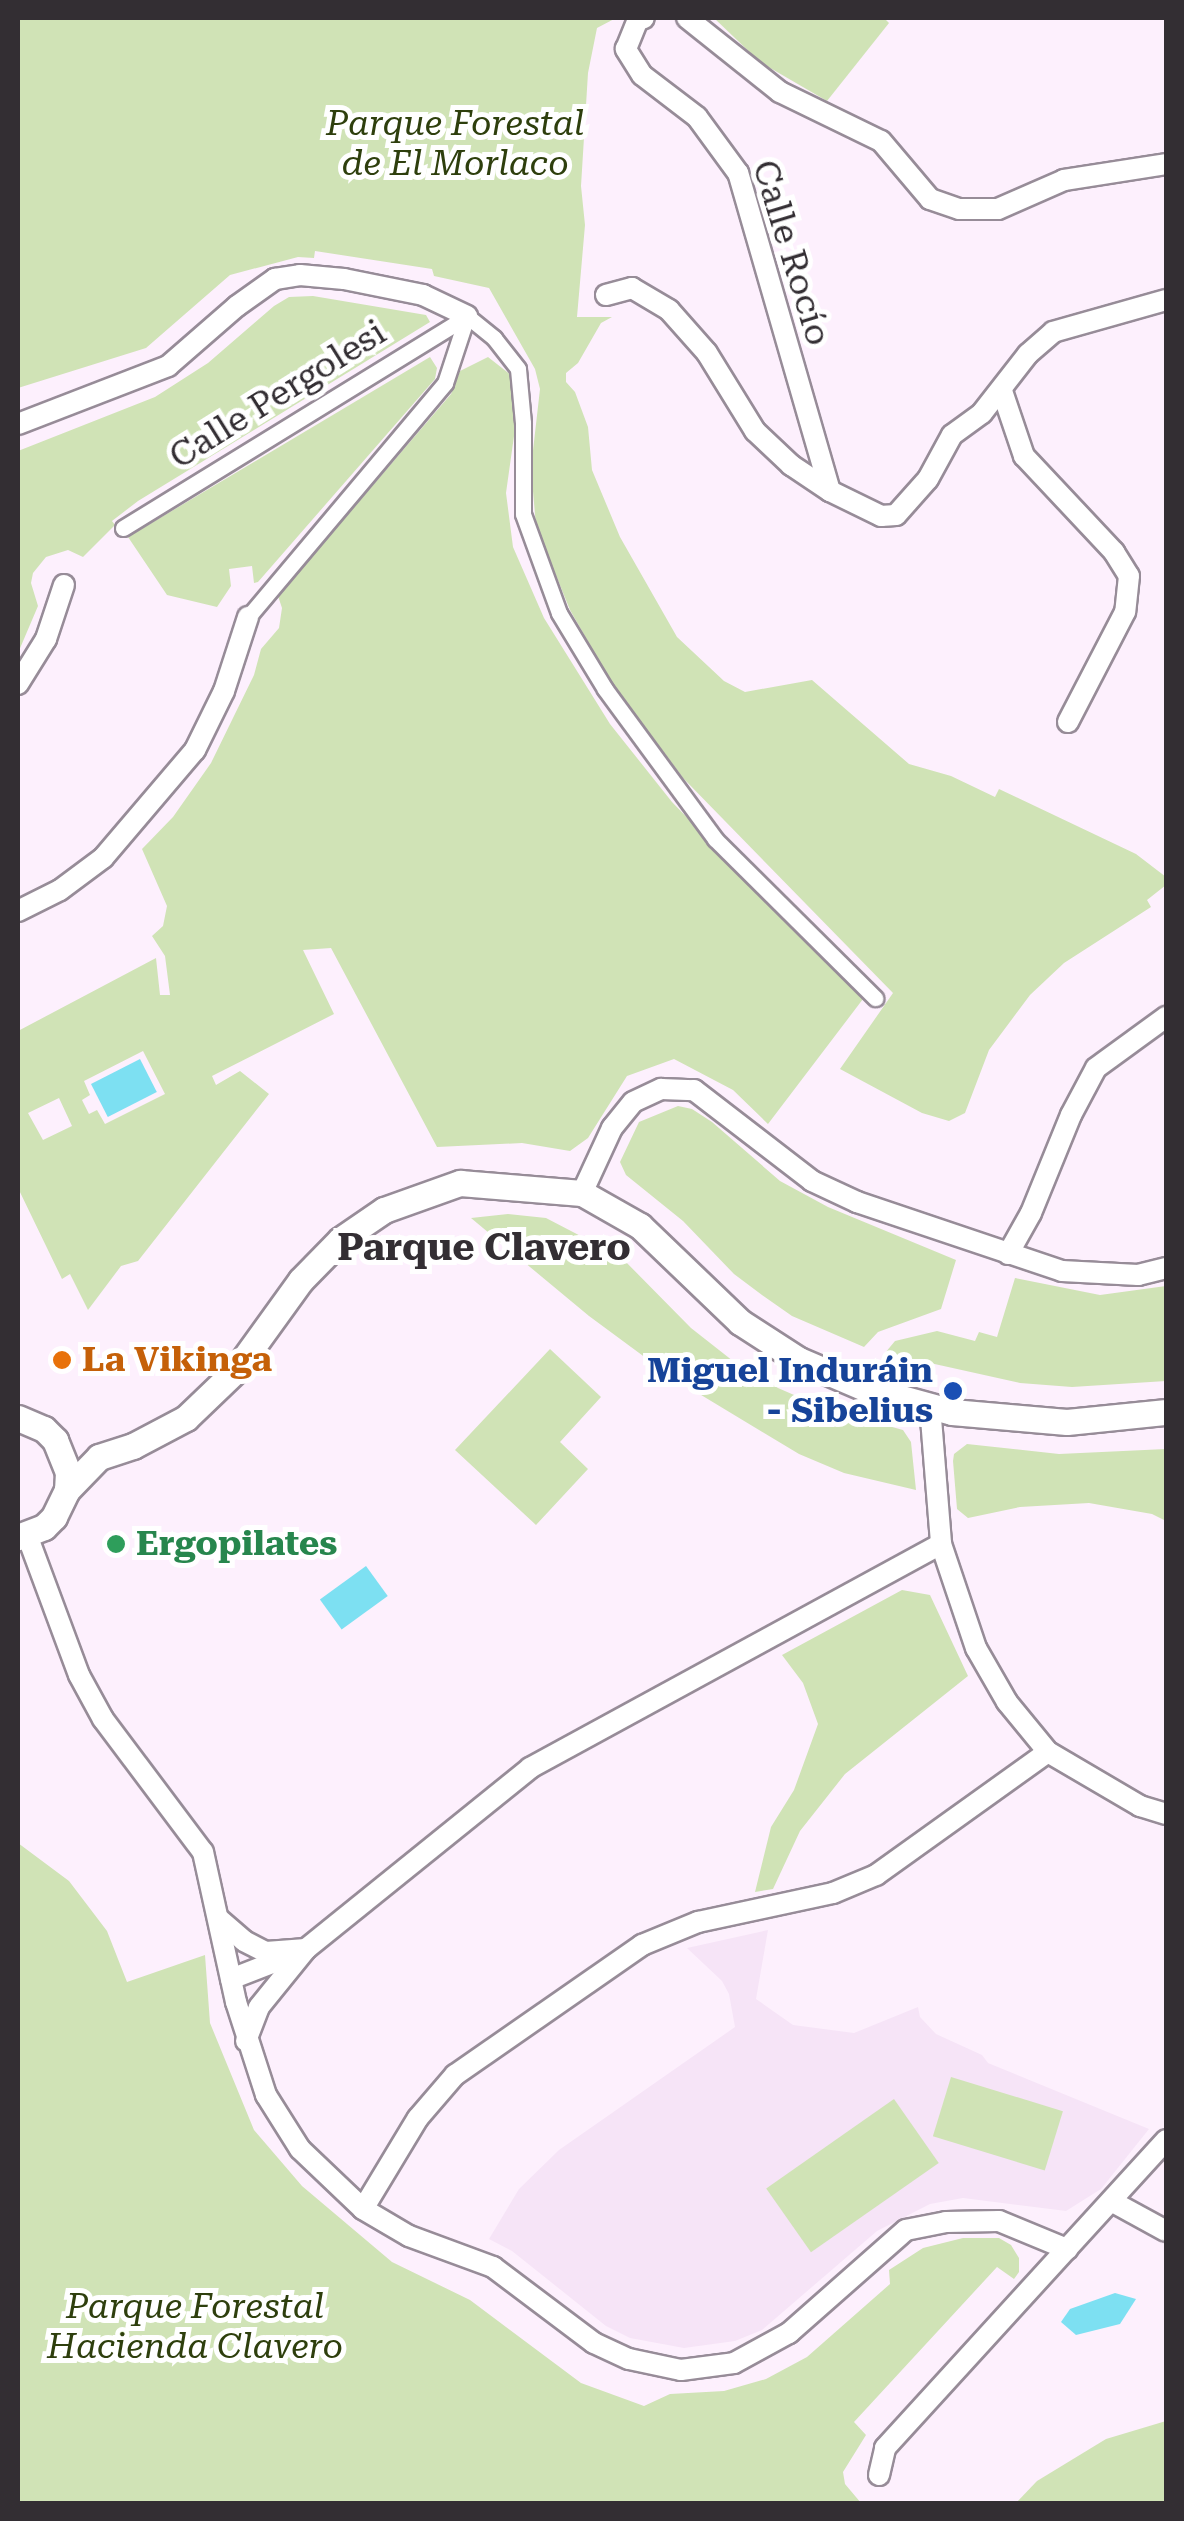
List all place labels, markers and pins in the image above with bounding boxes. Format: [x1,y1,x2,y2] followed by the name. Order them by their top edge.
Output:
[82,1339,272,1381] place label: La Vikinga
[51,1349,73,1371] marker: La Vikinga
[647,1350,933,1432] place label: Miguel Induráin - Sibelius
[942,1380,964,1402] marker: Miguel Induráin - Sibelius
[136,1523,337,1565] place label: Ergopilates
[105,1533,127,1555] marker: Ergopilates

